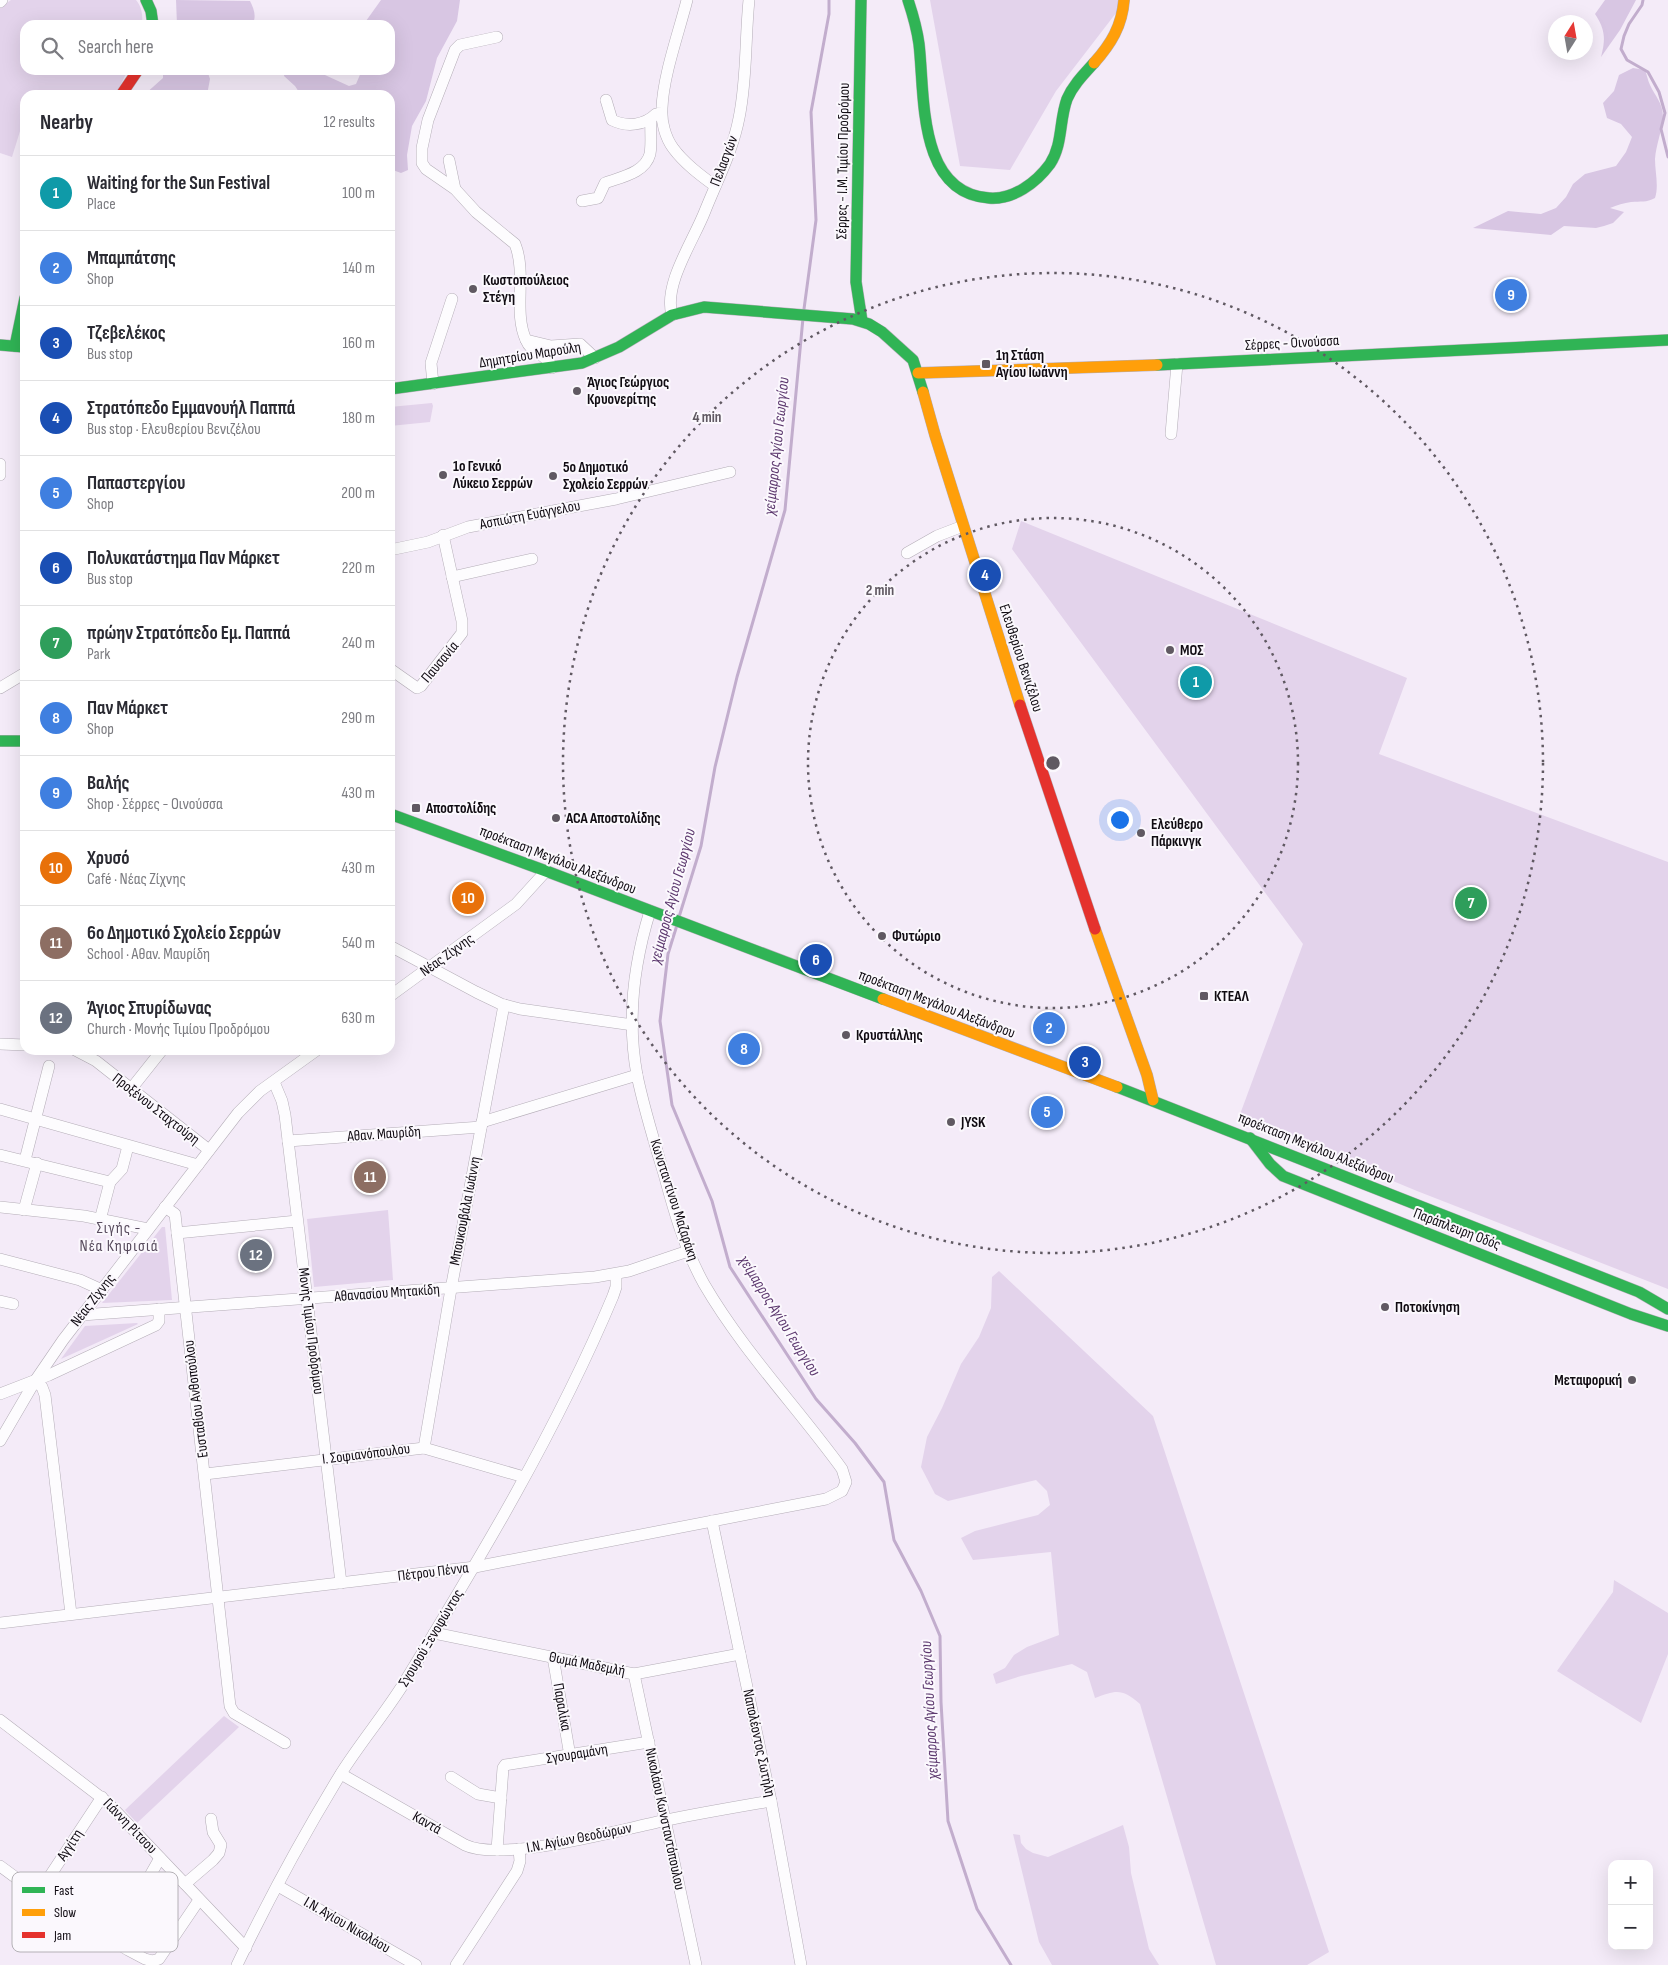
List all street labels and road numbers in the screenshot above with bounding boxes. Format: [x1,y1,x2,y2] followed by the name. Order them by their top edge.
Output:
[832,82,854,240] street label: Σέρρες - Ι.Μ. Τιμίου Προδρόμου
[706,133,742,189] street label: Πελασγών
[1244,331,1340,355] street label: Σέρρες - Οινούσσα
[478,338,582,372] street label: Δημητρίου Μαρούλη
[477,496,582,534] street label: Ασπιώτη Ευάγγελου
[995,602,1047,714] street label: Ελευθερίου Βενιζέλου
[417,637,463,687] street label: Παυσανία
[477,821,639,899] street label: προέκταση Μεγάλου Αλεξάνδρου
[416,929,478,981] street label: Νέας Ζίχνης
[856,965,1018,1043] street label: προέκταση Μεγάλου Αλεξάνδρου
[108,1069,204,1149] street label: Προξένου Σταχτούρη
[1235,1108,1397,1188] street label: προέκταση Μεγάλου Αλεξάνδρου
[346,1122,421,1146] street label: Αθαν. Μαυρίδη
[645,1137,703,1263] street label: Κωνσταντίνου Μαζαράκη
[445,1155,485,1267] street label: Μπουκουβάλα Ιωάννη
[1411,1204,1503,1254] street label: Παράπλευρη Οδός
[294,1267,328,1395] street label: Μονής Τιμίου Προδρόμου
[66,1270,120,1330] street label: Νέας Ζίχνης
[333,1280,440,1306] street label: Αθανασίου Μητακίδη
[179,1339,213,1459] street label: Ευσταθίου Ανθοπούλου
[321,1439,411,1469] street label: Ι. Σοφιανόπουλου
[396,1558,470,1586] street label: Πέτρου Πέννα
[394,1586,468,1690] street label: Σγουρού Ξενοφώντος
[547,1647,627,1681] street label: Θωμά Μαδεμλή
[548,1682,576,1733] street label: Παραλίκα
[738,1687,780,1799] street label: Ναπολέοντος Σωτήλη
[545,1740,609,1768] street label: Σγουραμάνη
[641,1746,689,1892] street label: Νικολάου Κωνσταντόπουλου
[99,1794,161,1858] street label: Γιάννη Ρίτσου
[409,1807,445,1839] street label: Καντά
[525,1818,633,1858] street label: Ι.Ν. Αγίων Θεοδώρων
[52,1826,87,1865] street label: Αγγίτη
[300,1893,394,1957] street label: Ι.Ν. Αγίου Νικολάου

